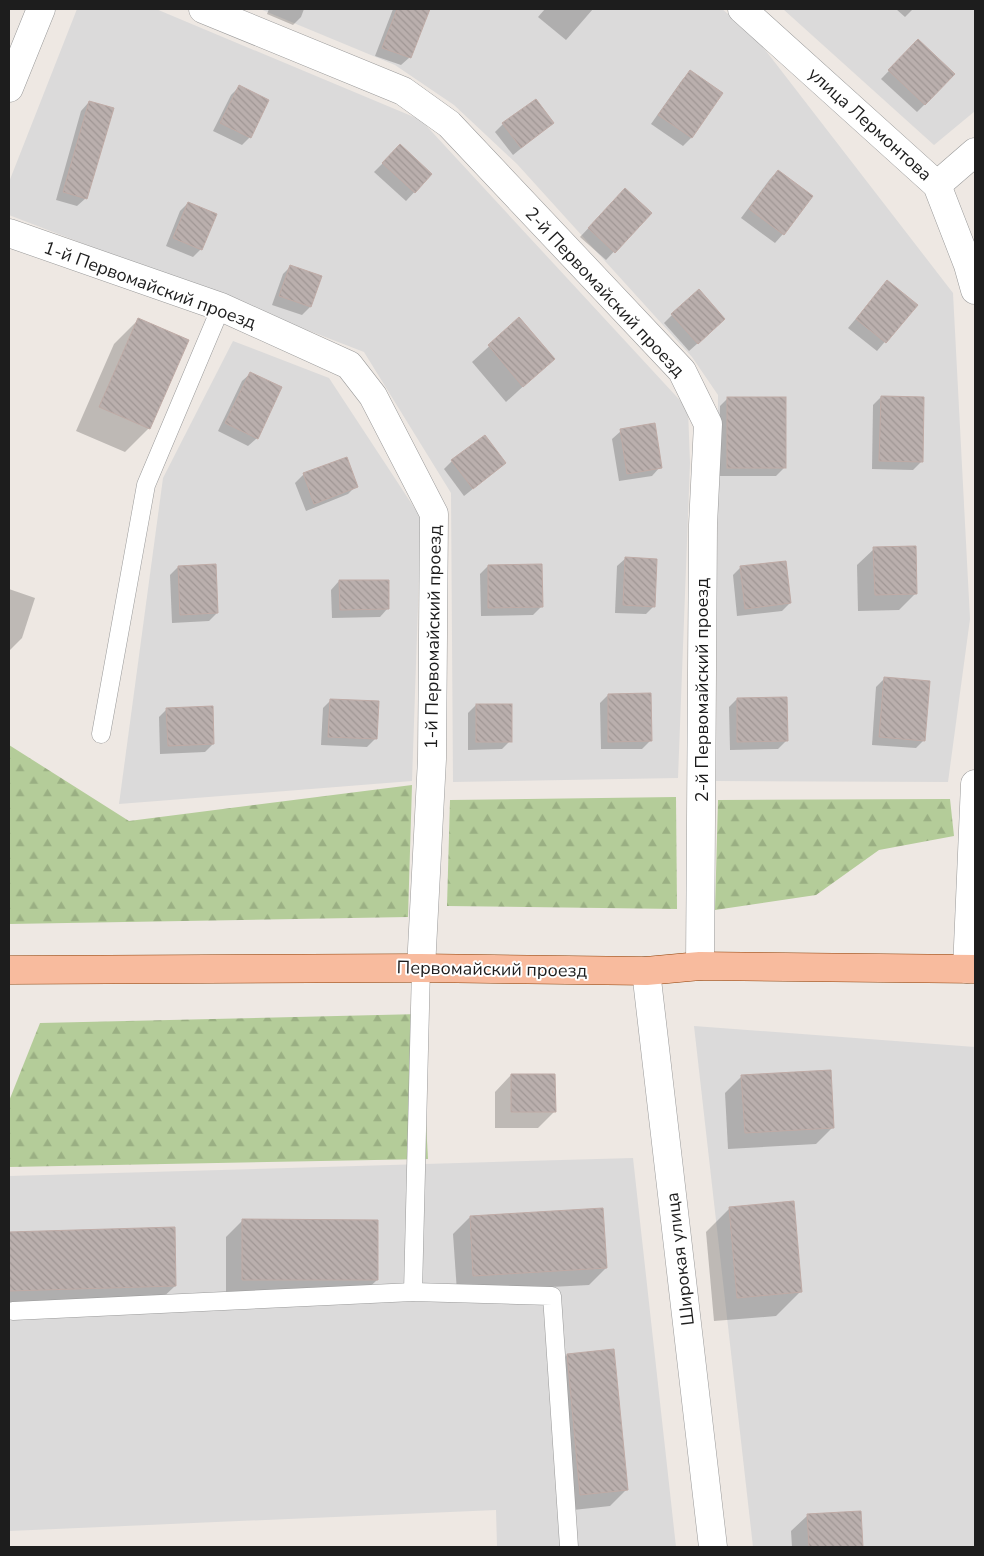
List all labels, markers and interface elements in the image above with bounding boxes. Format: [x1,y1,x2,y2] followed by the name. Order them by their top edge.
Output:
[803,62,937,186] street label: улица Лермонтова
[520,202,690,382] street label: 2-й Первомайский проезд
[41,235,260,335] street label: 1-й Первомайский проезд
[419,524,447,749] street label: 1-й Первомайский проезд
[690,578,714,802] street label: 2-й Первомайский проезд
[396,955,588,983] street label: Первомайский проезд
[660,1191,700,1327] street label: Широкая улица

